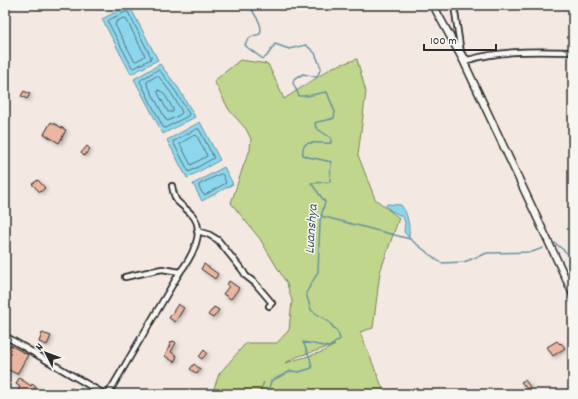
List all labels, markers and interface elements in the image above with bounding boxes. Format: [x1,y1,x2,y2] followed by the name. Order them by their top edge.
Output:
[424,26,496,52] scale bar
[430,33,457,50] text: 100 m
[300,202,324,254] water label: Luanshya
[26,333,66,373] north arrow
[32,340,48,355] text: N

